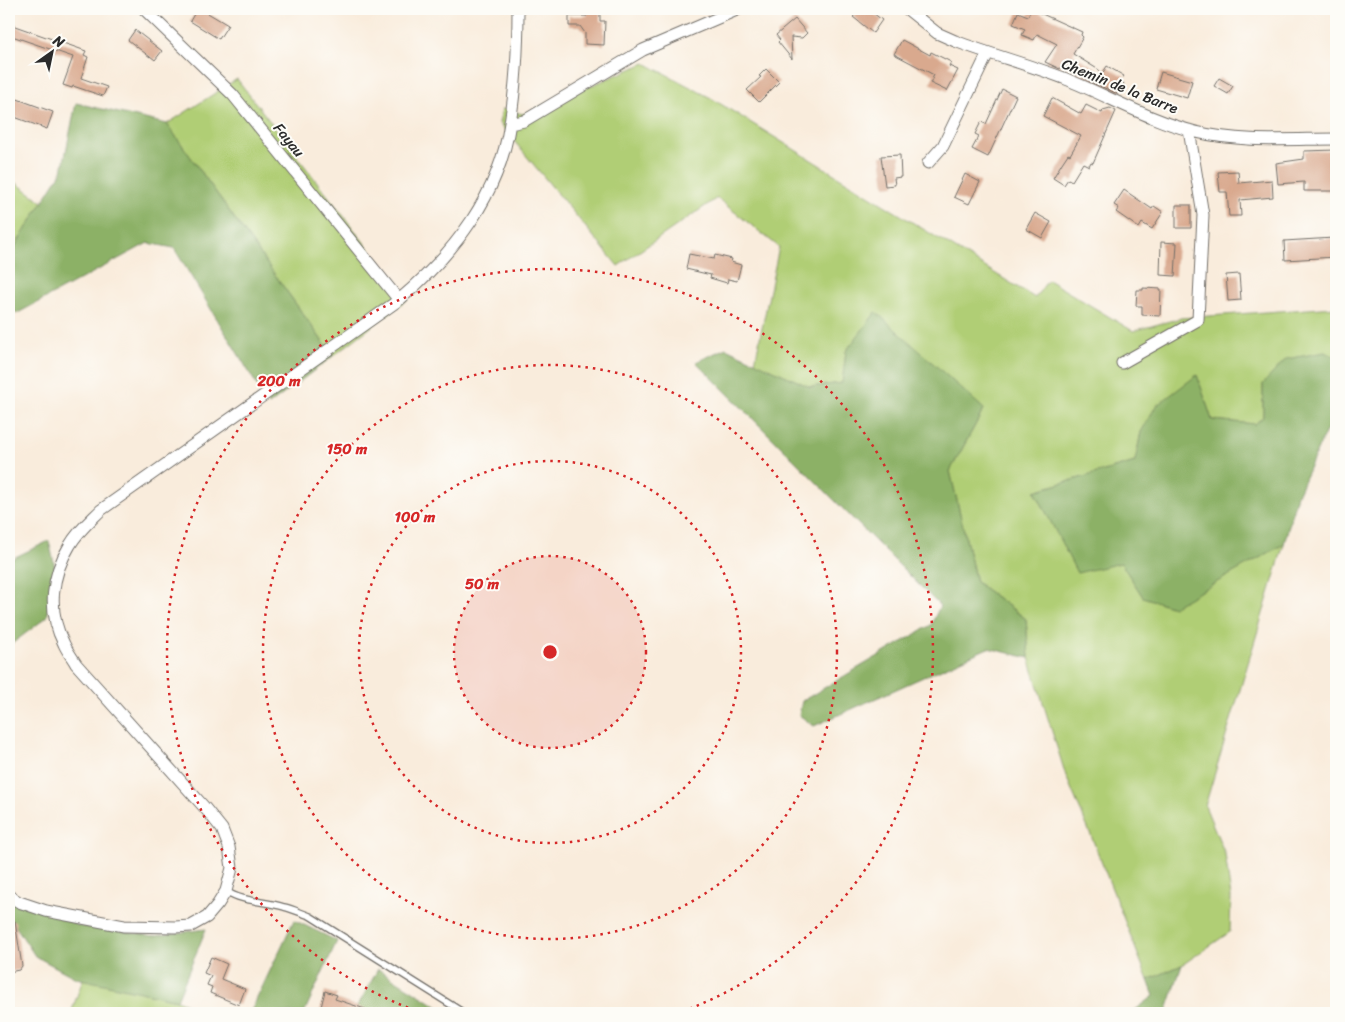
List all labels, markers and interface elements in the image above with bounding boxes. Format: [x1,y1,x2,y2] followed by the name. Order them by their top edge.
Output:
[28,28,78,78] north arrow
[47,28,70,55] text: N
[1058,51,1182,121] street label: Chemin de la Barre
[267,117,311,163] street label: Fayau
[256,368,301,394] text: 200 m
[327,436,368,462] text: 150 m
[395,504,436,530] text: 100 m
[465,571,500,597] text: 50 m
[541,643,559,661] centre of rings

